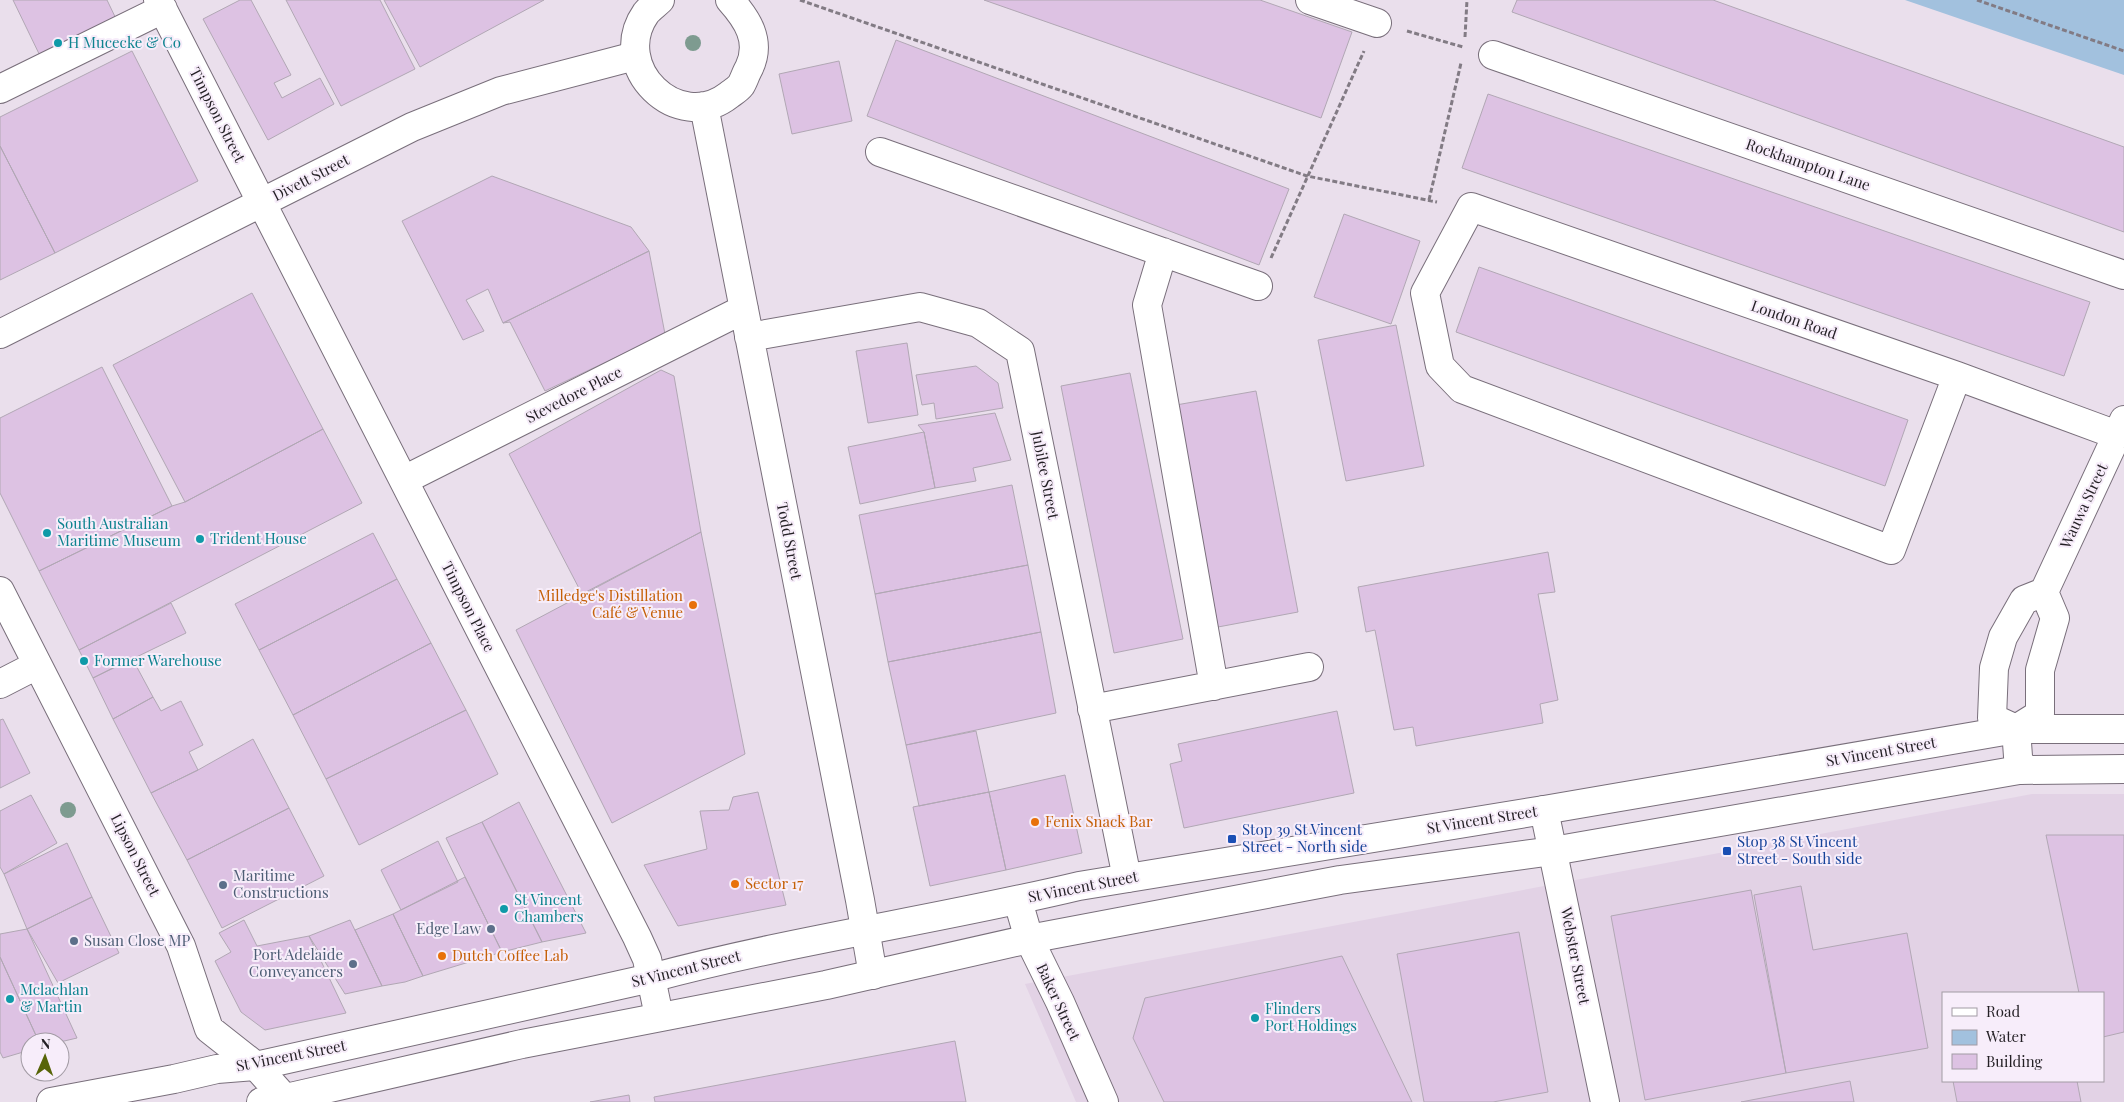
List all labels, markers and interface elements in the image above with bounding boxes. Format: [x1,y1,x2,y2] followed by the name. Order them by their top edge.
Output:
[68,32,181,52] place label: H Mucecke & Co
[52,37,64,49] marker: H Mucecke & Co
[185,64,251,166] street label: Timpson Street
[1743,133,1873,195] street label: Rockhampton Lane
[269,149,353,205] street label: Divett Street
[1749,295,1840,343] street label: London Road
[522,361,625,427] street label: Stevedore Place
[1027,428,1064,521] street label: Jubilee Street
[2054,459,2112,552] street label: Wauwa Street
[773,500,807,582] street label: Todd Street
[57,513,182,550] place label: South Australian Maritime Museum
[41,527,53,539] marker: South Australian Maritime Museum
[210,528,307,548] place label: Trident House
[194,533,206,545] marker: Trident House
[438,558,500,655] street label: Timpson Place
[538,585,683,622] place label: Milledge's Distillation Café & Venue
[687,599,699,611] marker: Milledge's Distillation Café & Venue
[94,650,222,670] place label: Former Warehouse
[78,655,90,667] marker: Former Warehouse
[1824,731,1938,771] street label: St Vincent Street
[1425,800,1539,838] street label: St Vincent Street
[107,810,166,900] street label: Lipson Street
[1045,811,1153,831] place label: Fenix Snack Bar
[1029,816,1041,828] marker: Fenix Snack Bar
[1242,819,1367,856] place label: Stop 39 St Vincent Street - North side
[1737,831,1862,868] place label: Stop 38 St Vincent Street - South side
[1226,833,1238,845] marker: Stop 39 St Vincent Street - North side
[1721,845,1733,857] marker: Stop 38 St Vincent Street - South side
[233,865,329,902] place label: Maritime Constructions
[1026,865,1140,906] street label: St Vincent Street
[745,873,803,893] place label: Sector 17
[729,878,741,890] marker: Sector 17
[217,879,229,891] marker: Maritime Constructions
[514,889,583,926] place label: St Vincent Chambers
[498,903,510,915] marker: St Vincent Chambers
[1557,905,1595,1007] street label: Webster Street
[416,918,481,938] place label: Edge Law
[485,923,497,935] marker: Edge Law
[84,930,190,950] place label: Susan Close MP
[68,935,80,947] marker: Susan Close MP
[249,944,343,981] place label: Port Adelaide Conveyancers
[452,945,568,965] place label: Dutch Coffee Lab
[629,945,743,991] street label: St Vincent Street
[436,950,448,962] marker: Dutch Coffee Lab
[347,958,359,970] marker: Port Adelaide Conveyancers
[1032,960,1086,1044] street label: Baker Street
[20,979,89,1016] place label: Mclachlan & Martin
[1942,992,2104,1082] legend
[4,993,16,1005] marker: Mclachlan & Martin
[1265,998,1357,1035] place label: Flinders Port Holdings
[1986,1001,2020,1021] text: Road
[1249,1012,1261,1024] marker: Flinders Port Holdings
[1985,1026,2026,1046] text: Water
[20,1032,70,1082] north arrow
[40,1034,51,1053] text: N
[234,1034,348,1075] street label: St Vincent Street
[1986,1051,2043,1071] text: Building

